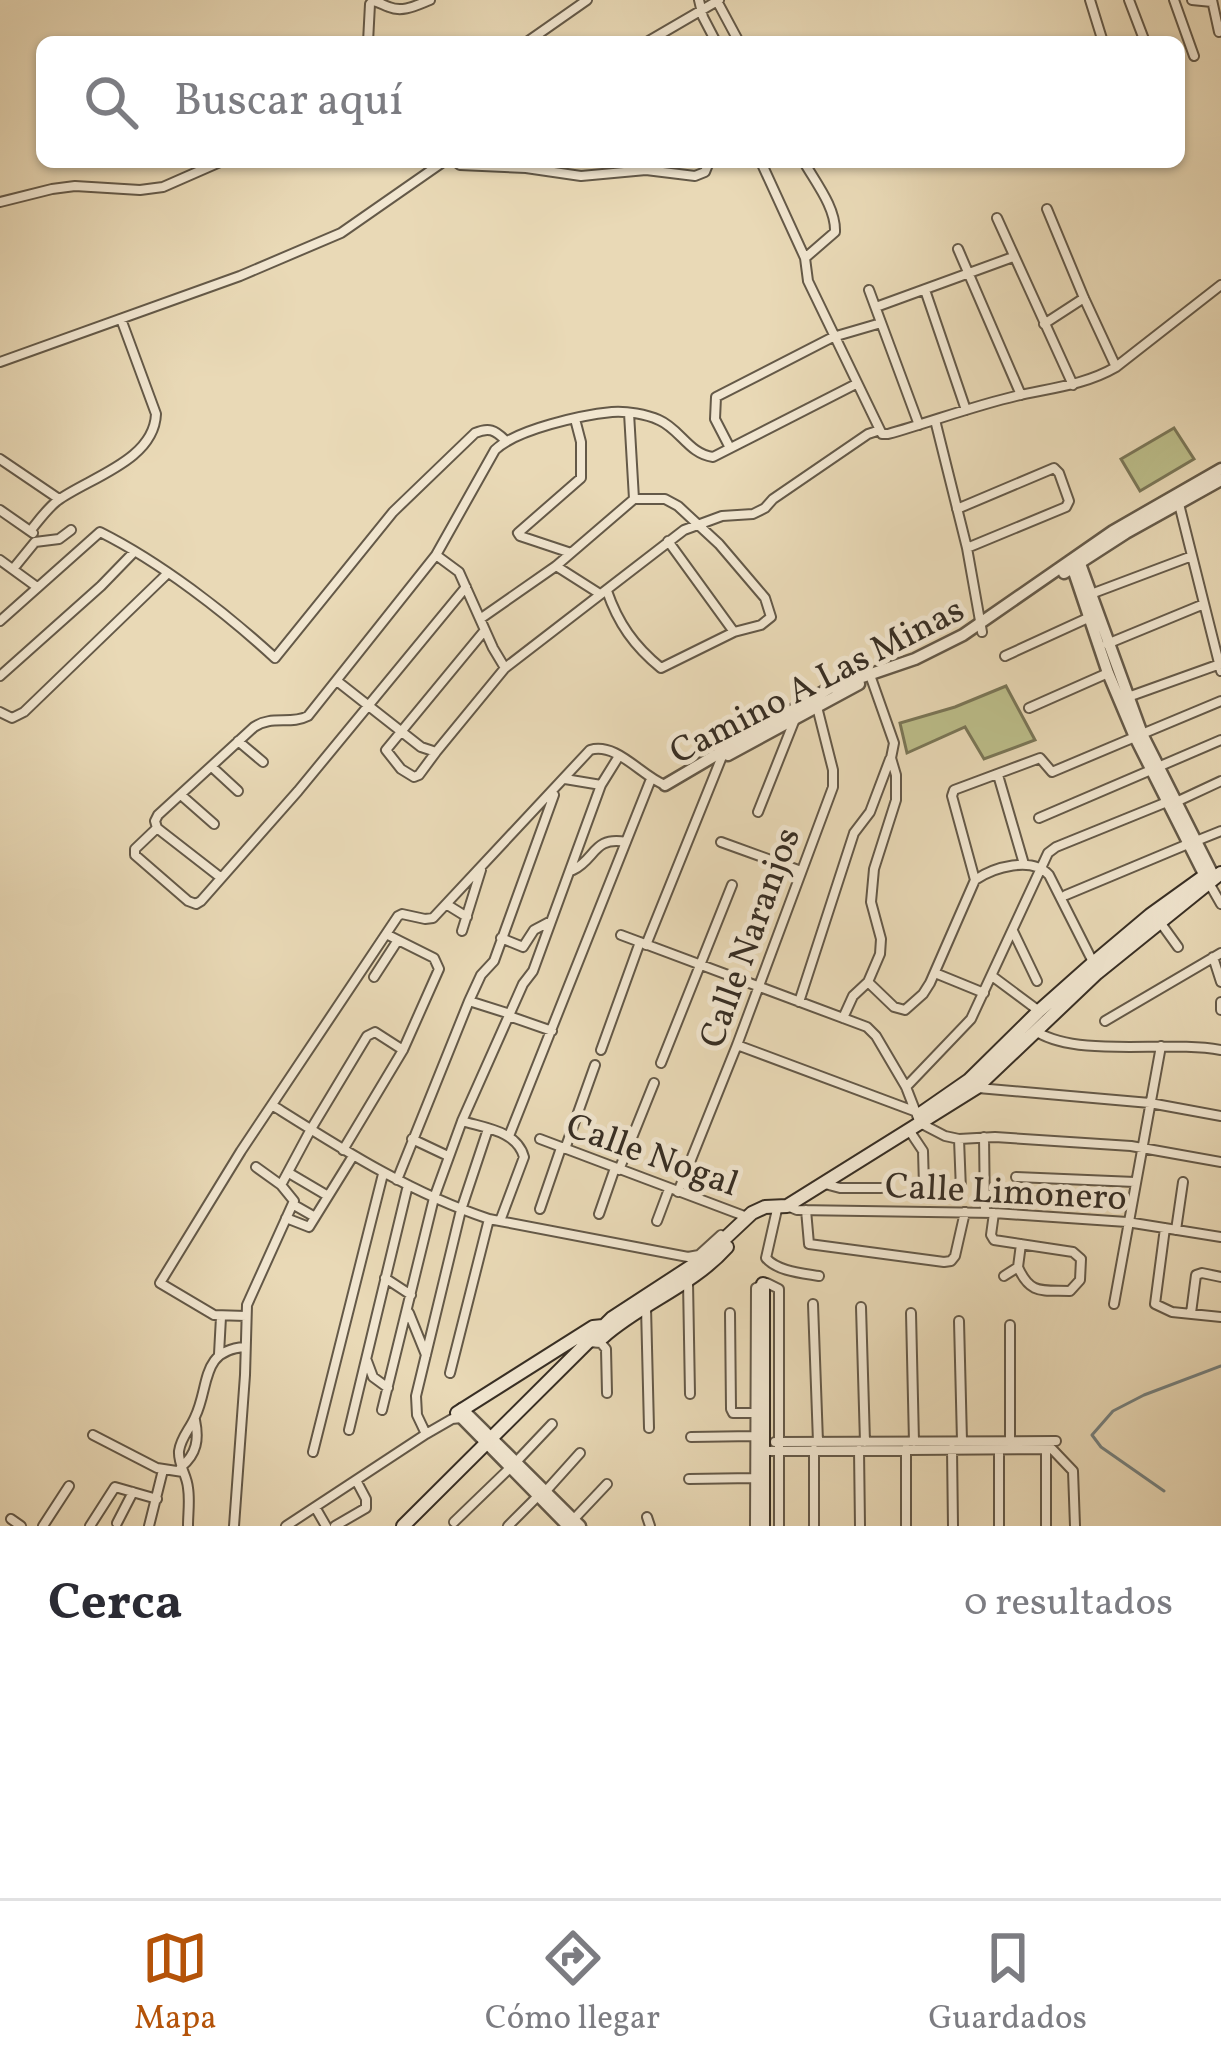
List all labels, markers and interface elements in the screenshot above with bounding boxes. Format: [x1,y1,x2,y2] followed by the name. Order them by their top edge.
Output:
[36,36,1185,168] search box
[78,69,144,135] icon: search
[174,71,403,134] text: Buscar aquí
[662,587,974,778] street label: Camino A Las Minas
[689,821,815,1056] street label: Calle Naranjos
[558,1102,745,1211] street label: Calle Nogal
[884,1163,1128,1225] street label: Calle Limonero
[48,1569,183,1640] text: Cerca
[964,1577,1173,1631] text: 0 resultados
[134,1925,217,2043] tab: Mapa
[485,1925,660,2043] tab: Cómo llegar
[928,1925,1087,2043] tab: Guardados

